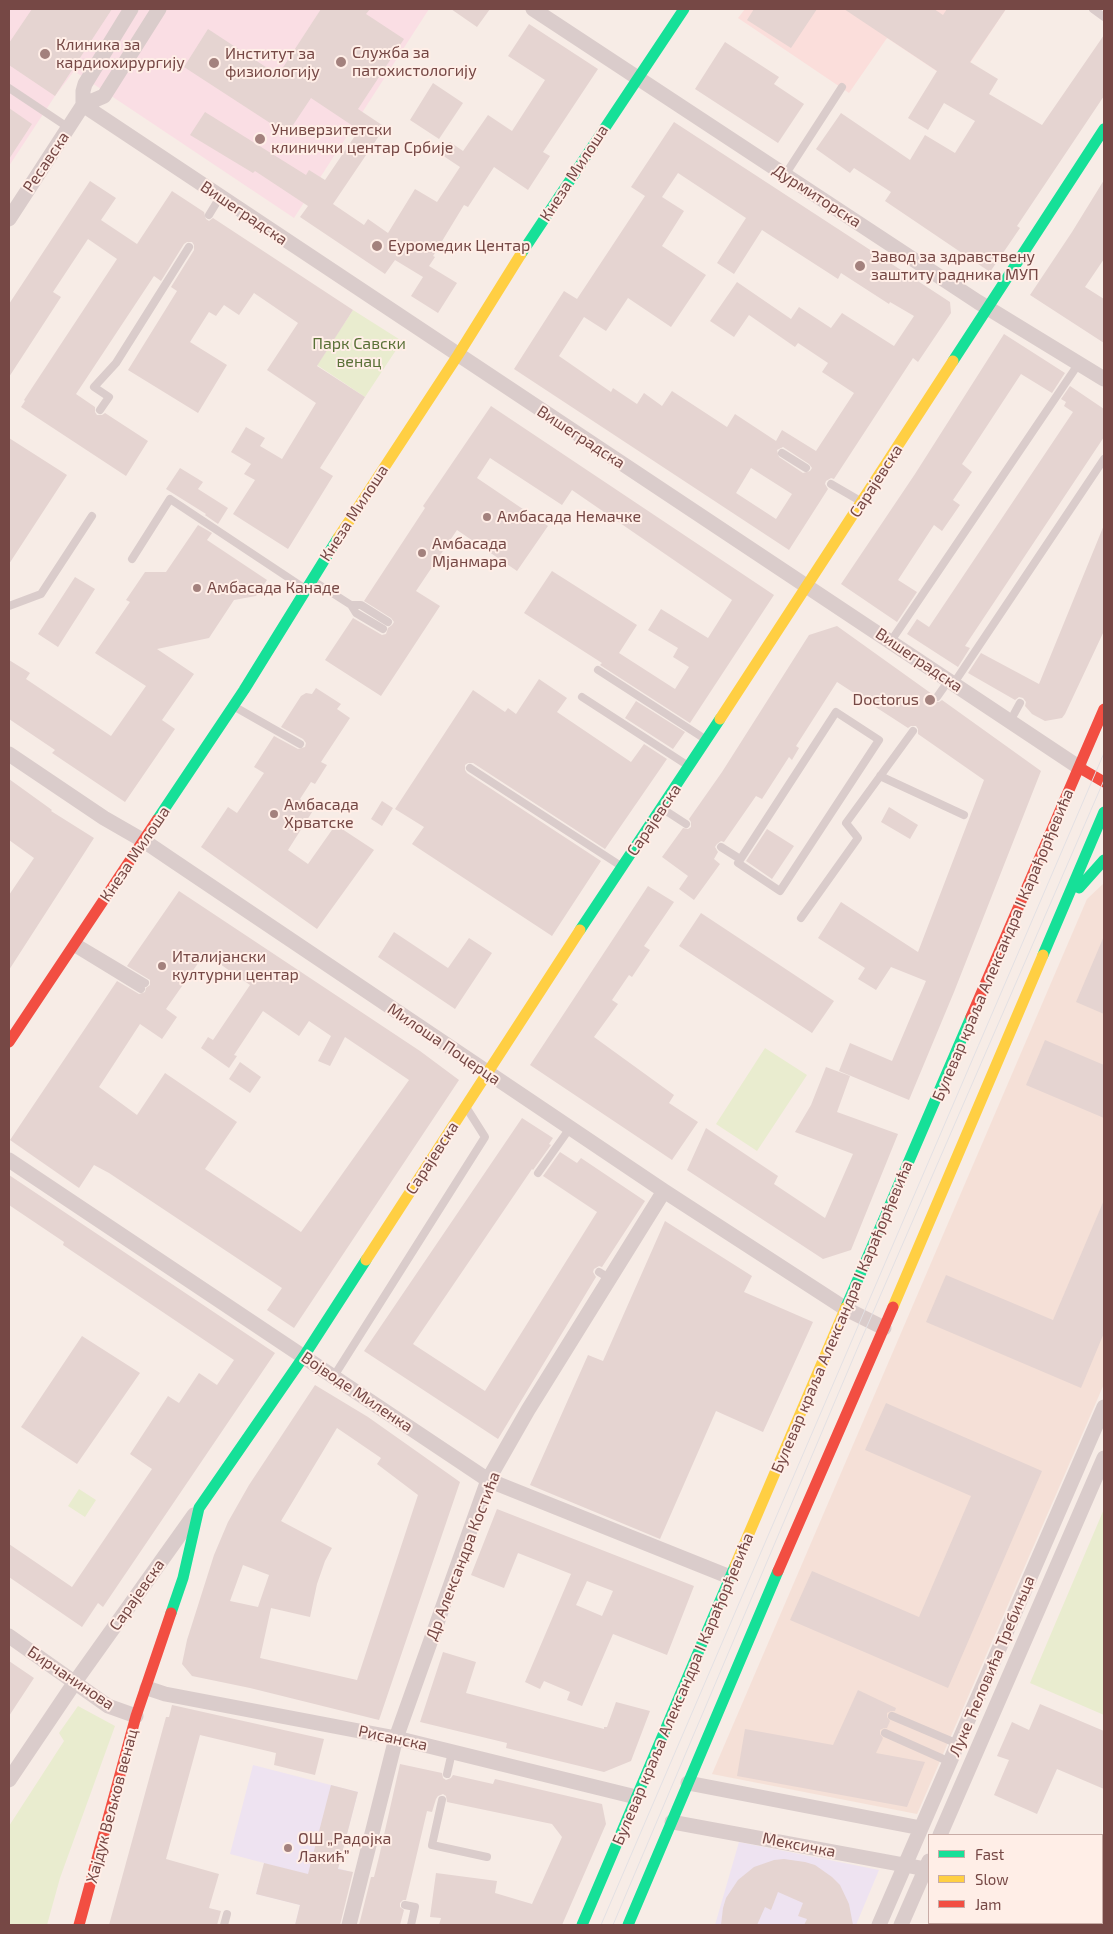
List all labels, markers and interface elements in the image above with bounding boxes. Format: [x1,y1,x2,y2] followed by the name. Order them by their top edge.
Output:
[56,35,185,73] place label: Клиника за кардиохирургију
[352,43,477,81] place label: Служба за патохистологију
[225,44,320,82] place label: Институт за физиологију
[38,47,52,61] marker: Клиника за кардиохирургију
[334,55,348,69] marker: Служба за патохистологију
[207,56,221,70] marker: Институт за физиологију
[271,120,453,158] place label: Универзитетски клинички центар Србије
[536,121,612,225] street label: Кнеза Милоша
[19,128,73,196] street label: Ресавска
[253,132,267,146] marker: Универзитетски клинички центар Србије
[769,160,865,232] street label: Дурмиторска
[197,177,291,249] street label: Вишеградска
[388,236,530,256] place label: Еуромедик Центар
[370,239,384,253] marker: Еуромедик Центар
[871,247,1039,285] place label: Завод за здравствену заштиту радника МУП
[853,259,867,273] marker: Завод за здравствену заштиту радника МУП
[312,334,406,372] park label: Парк Савски венац
[533,401,629,473] street label: Вишеградска
[845,441,907,521] street label: Сарајевска
[316,461,392,565] street label: Кнеза Милоша
[497,507,641,527] place label: Амбасада Немачке
[481,511,493,523] marker: Амбасада Немачке
[432,534,507,572] place label: Амбасада Мјанмара
[416,547,428,559] marker: Амбасада Мјанмара
[207,578,340,598] place label: Амбасада Канаде
[191,582,203,594] marker: Амбасада Канаде
[872,624,966,696] street label: Вишеградска
[853,690,919,710] place label: Doctorus
[923,693,937,707] marker: Doctorus
[623,780,685,860] street label: Сарајевска
[928,786,1078,1104] street label: Булевар краља Александра I Карађорђевића
[284,795,359,833] place label: Амбасада Хрватске
[96,803,174,905] street label: Кнеза Милоша
[268,808,280,820] marker: Амбасада Хрватске
[172,947,299,985] place label: Италијански културни центар
[156,960,168,972] marker: Италијански културни центар
[384,999,504,1089] street label: Милоша Поцерца
[401,1118,463,1198] street label: Сарајевска
[767,1158,917,1476] street label: Булевар краља Александра I Карађорђевића
[298,1348,416,1436] street label: Војводе Миленка
[422,1469,504,1643] street label: Др Александра Костића
[608,1530,758,1848] street label: Булевар краља Александра I Карађорђевића
[105,1556,169,1634] street label: Сарајевска
[945,1573,1039,1759] street label: Луке Ћеловића Требињца
[24,1642,118,1714] street label: Бирчанинова
[357,1721,429,1755] street label: Рисанска
[82,1727,142,1885] street label: Хајдук Вељков венац
[761,1828,837,1862] street label: Мексичка
[298,1829,391,1867] place label: ОШ „Радојка Лакић”
[928,1834,1103,1924] legend
[282,1842,294,1854] marker: ОШ „Радојка Лакић”
[975,1845,1004,1863] text: Fast
[975,1870,1009,1888] text: Slow
[975,1895,1001,1913] text: Jam

